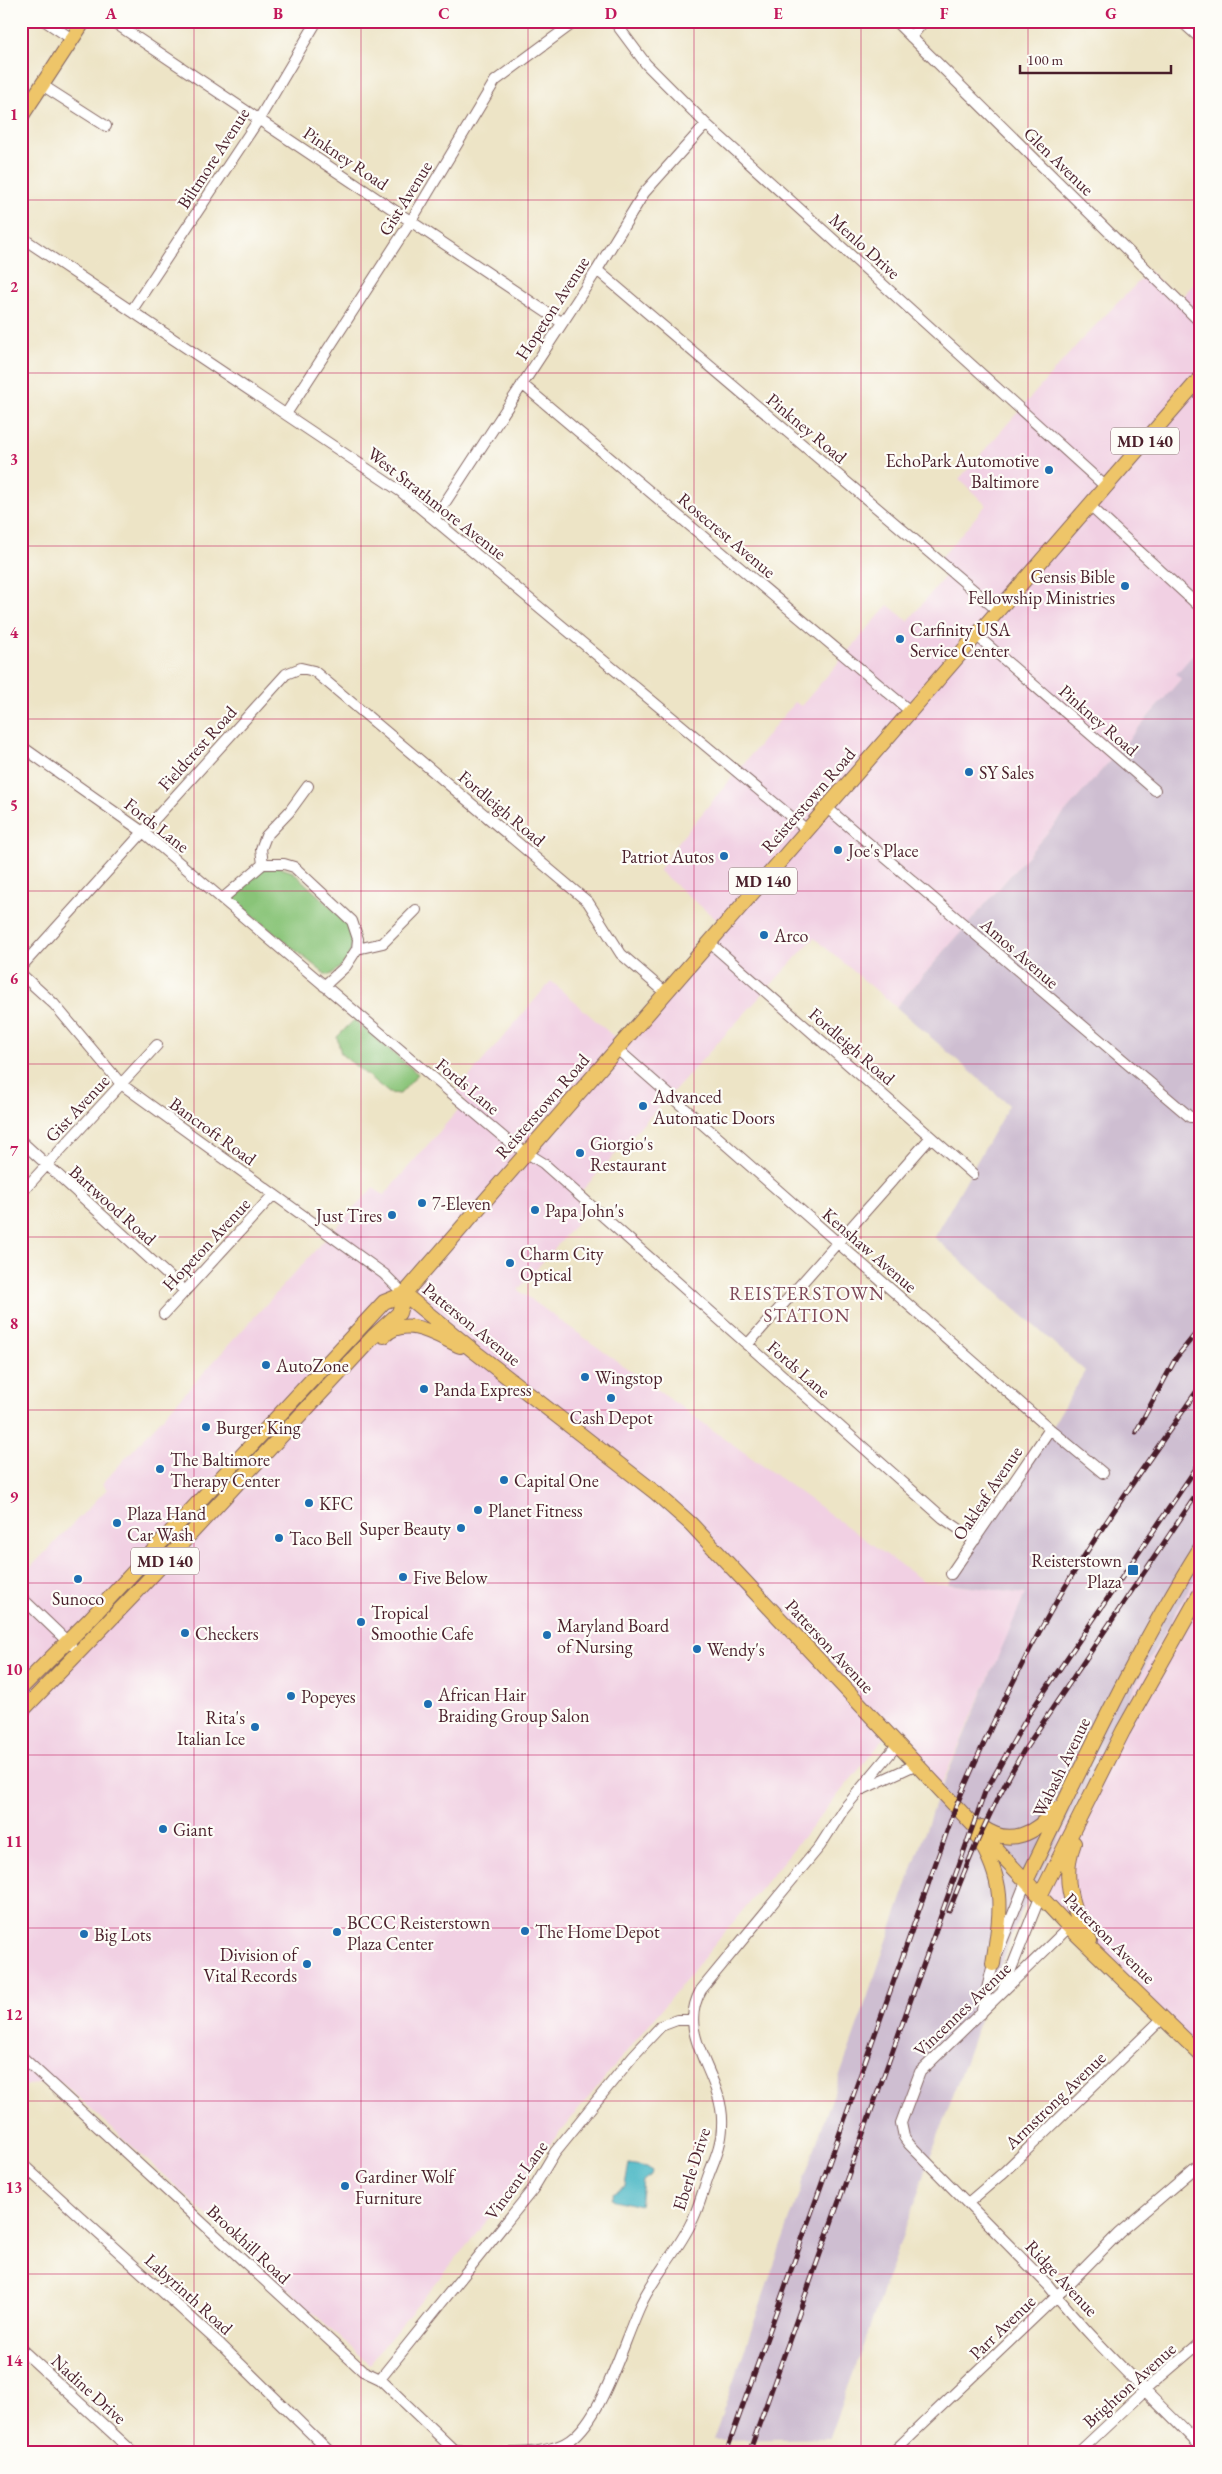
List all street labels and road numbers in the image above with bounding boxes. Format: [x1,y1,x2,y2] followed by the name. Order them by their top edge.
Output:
[172,103,254,213] street label: Biltmore Avenue
[299,121,394,195] street label: Pinkney Road
[1019,122,1099,200] street label: Glen Avenue
[373,156,437,240] street label: Gist Avenue
[825,208,905,284] street label: Menlo Drive
[510,252,594,364] street label: Hopeton Avenue
[762,388,853,469] street label: Pinkney Road
[1111,428,1179,454] road number: MD 140
[363,442,511,564] street label: West Strathmore Avenue
[673,487,781,583] street label: Rosecrest Avenue
[1054,679,1144,761] street label: Pinkney Road
[153,700,242,795] street label: Fieldcrest Road
[756,742,861,857] street label: Reisterstown Road
[454,765,551,852] street label: Fordleigh Road
[120,792,194,858] street label: Fords Lane
[729,868,797,894] road number: MD 140
[975,912,1064,993] street label: Amos Avenue
[804,1002,901,1090] street label: Fordleigh Road
[490,1048,595,1163] street label: Reisterstown Road
[431,1053,505,1119] street label: Fords Lane
[40,1069,114,1147] street label: Gist Avenue
[165,1092,262,1171] street label: Bancroft Road
[65,1160,162,1251] street label: Bartwood Road
[157,1193,255,1295] street label: Hopeton Avenue
[818,1203,922,1297] street label: Kenshaw Avenue
[418,1277,526,1371] street label: Patterson Avenue
[763,1335,835,1403] street label: Fords Lane
[947,1441,1027,1545] street label: Oakleaf Avenue
[131,1548,199,1574] road number: MD 140
[781,1594,879,1698] street label: Patterson Avenue
[1027,1713,1095,1821] street label: Wabash Avenue
[1059,1887,1161,1989] street label: Patterson Avenue
[908,1957,1016,2061] street label: Vincennes Avenue
[999,2046,1110,2155] street label: Armstrong Avenue
[667,2125,715,2213] street label: Eberle Drive
[479,2136,553,2224] street label: Vincent Lane
[202,2199,296,2289] street label: Brookhill Road
[1021,2235,1103,2321] street label: Ridge Avenue
[140,2248,238,2340] street label: Labyrinth Road
[964,2290,1040,2364] street label: Parr Avenue
[1078,2337,1180,2433] street label: Brighton Avenue
[47,2349,131,2429] street label: Nadine Drive

